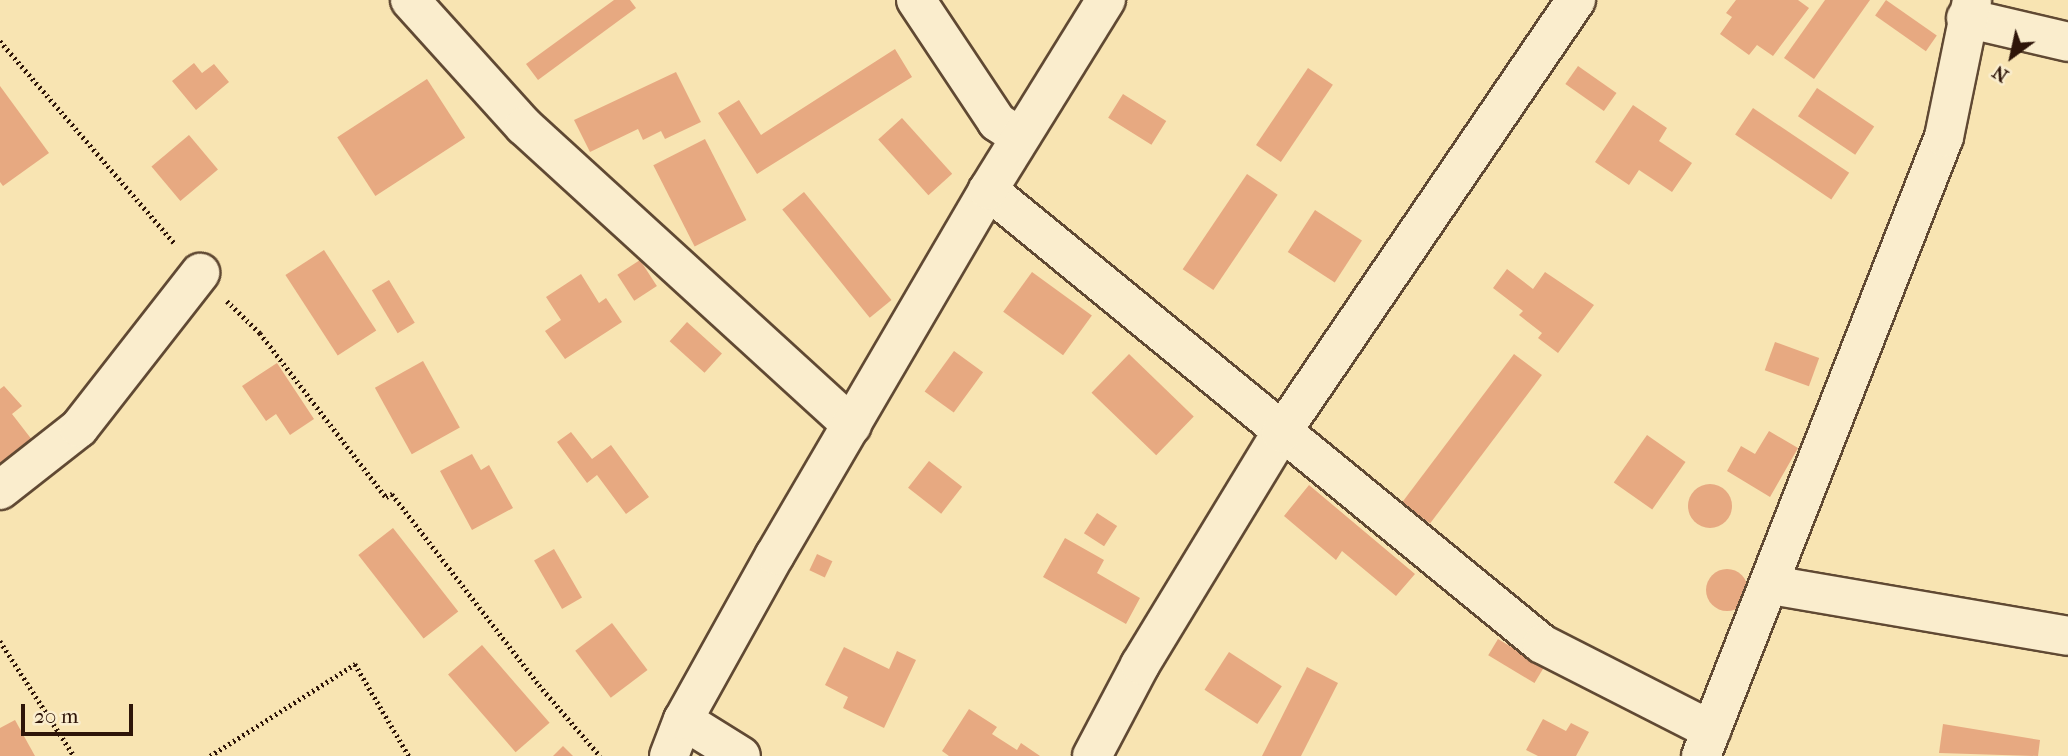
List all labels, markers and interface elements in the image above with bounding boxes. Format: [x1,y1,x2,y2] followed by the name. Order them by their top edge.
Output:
[1977,21,2047,91] north arrow
[1989,60,2013,87] text: N
[24,690,136,734] scale bar
[34,704,78,728] text: 20 m

